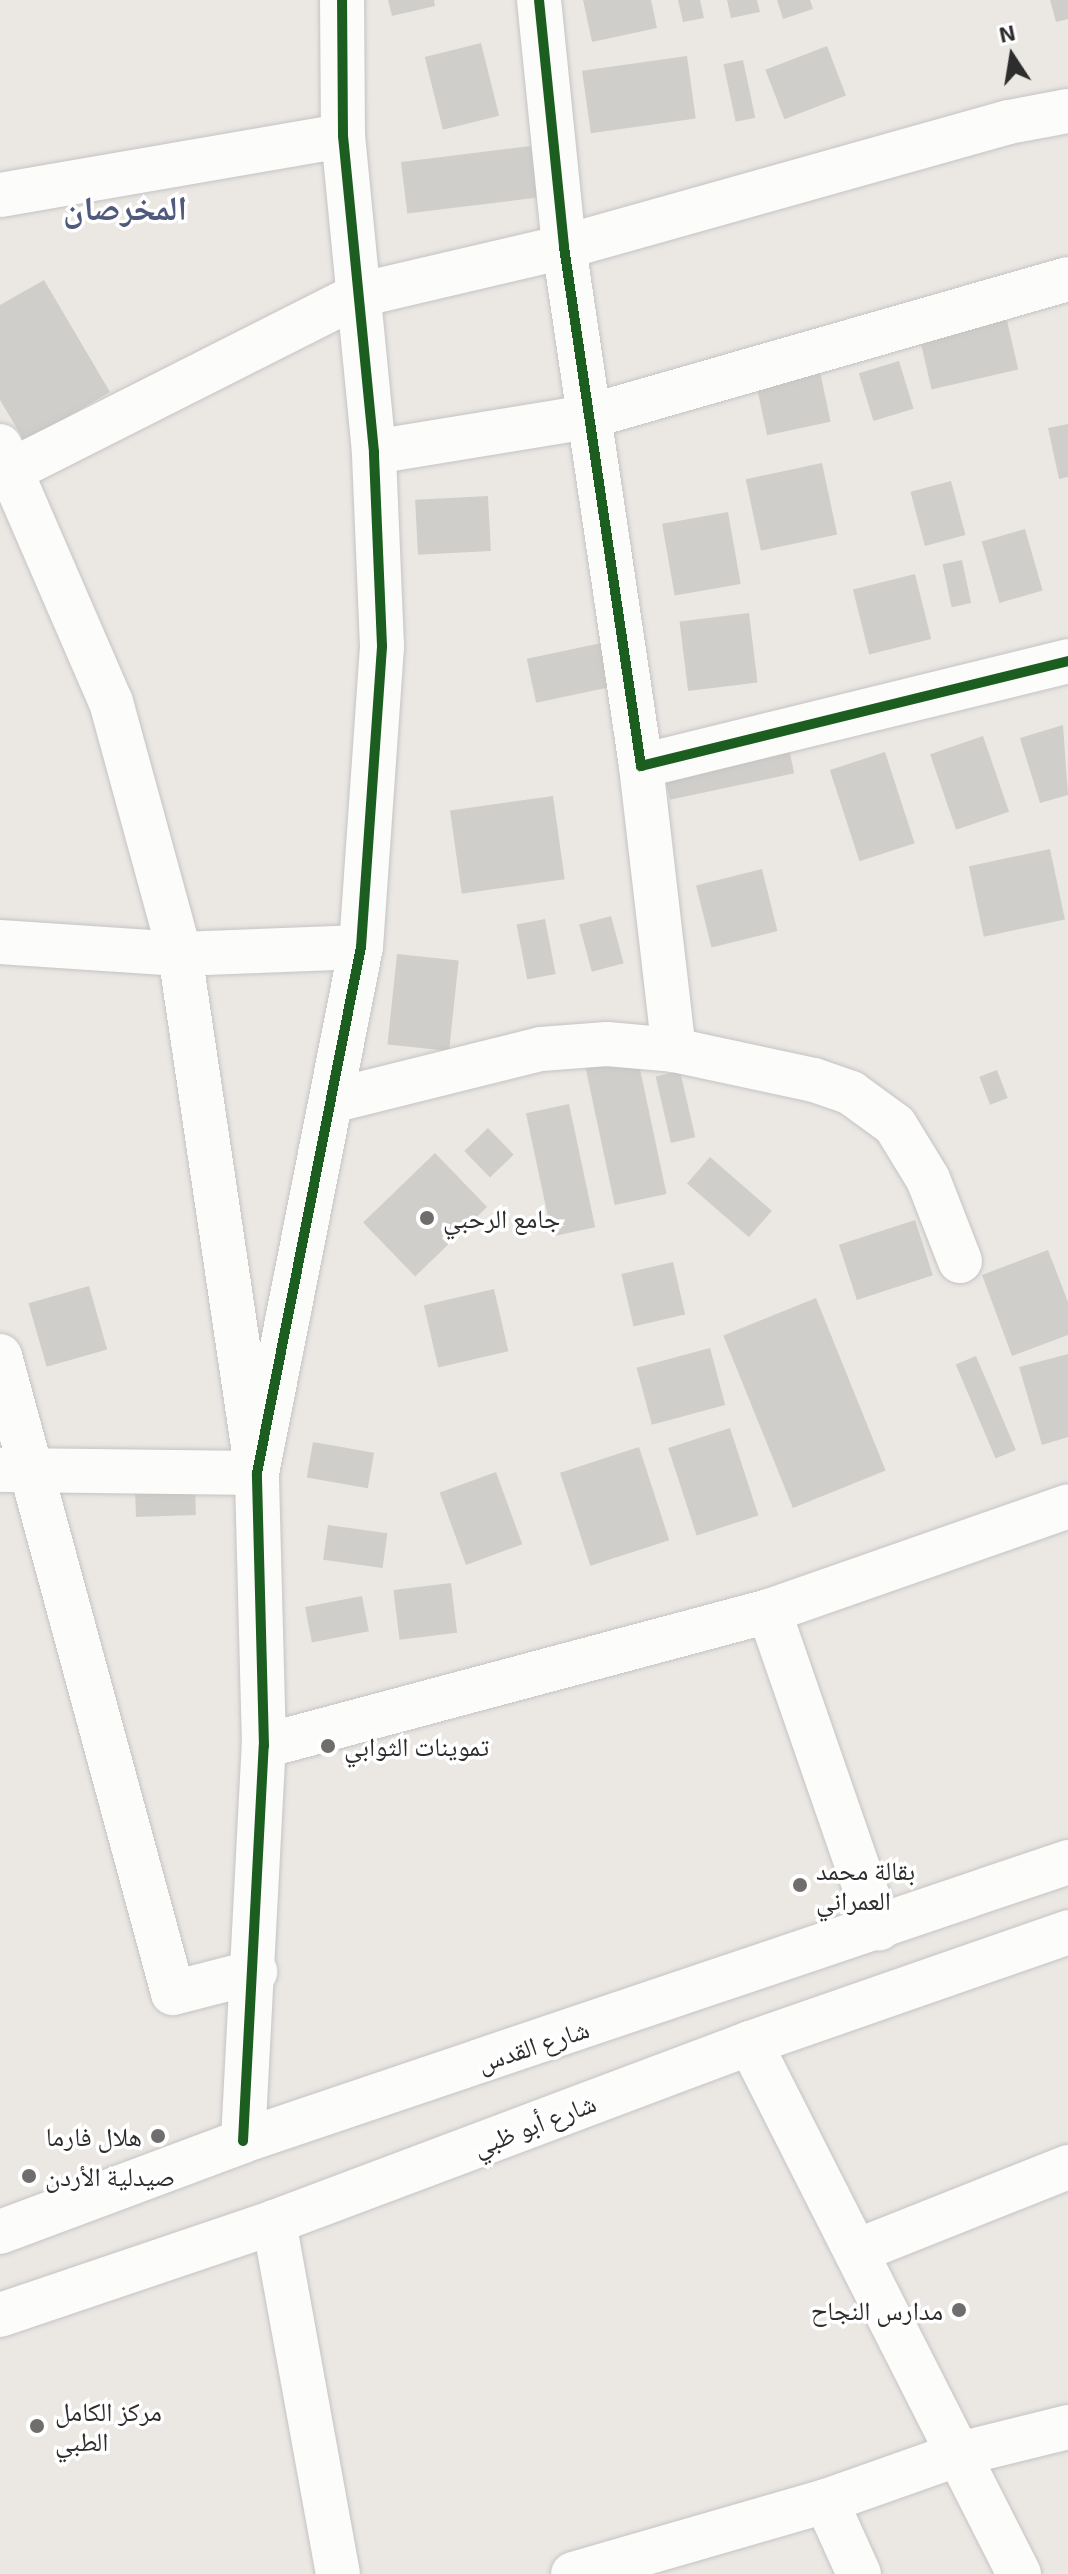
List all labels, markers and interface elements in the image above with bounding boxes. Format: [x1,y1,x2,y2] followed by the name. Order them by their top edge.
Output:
[972,16,1052,96] north arrow
[997,18,1017,47] text: N
[63,187,187,227] district label: المخرصان
[443,1202,560,1234] place label: جامع الرحبي
[418,1209,436,1227] marker: جامع الرحبي
[344,1730,489,1762] place label: تموينات الثوابي
[319,1737,337,1755] marker: تموينات الثوابي
[816,1854,915,1916] place label: بقالة محمد العمراني
[791,1876,809,1894] marker: بقالة محمد العمراني
[473,2012,593,2078] street label: شارع القدس
[468,2086,600,2162] street label: شارع أبو ظبي
[46,2120,142,2152] place label: هلال فارما
[149,2127,167,2145] marker: هلال فارما
[45,2160,175,2192] place label: صيدلية الأردن
[20,2167,38,2185] marker: صيدلية الأردن
[811,2294,943,2326] place label: مدارس النجاح
[950,2301,968,2319] marker: مدارس النجاح
[55,2395,162,2456] place label: مركز الكامل الطبي
[26,2415,48,2437] marker: مركز الكامل الطبي

